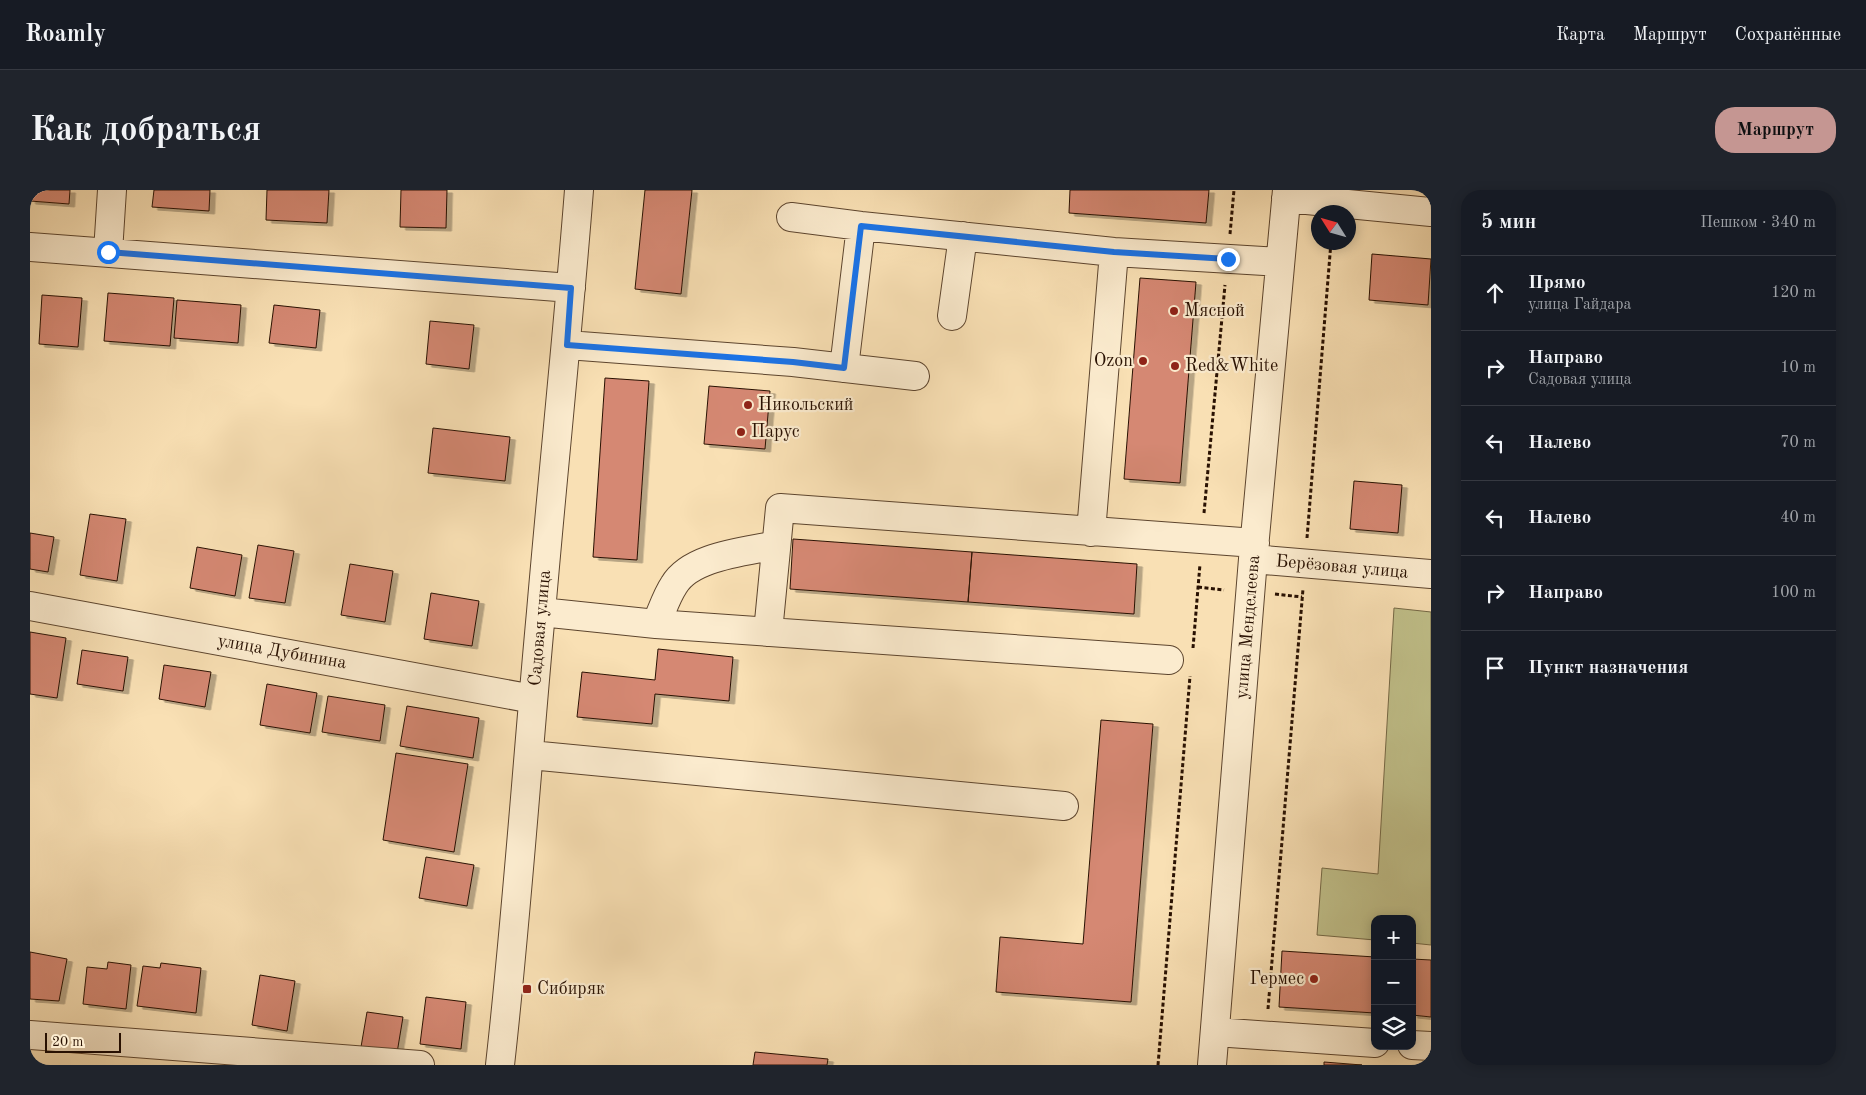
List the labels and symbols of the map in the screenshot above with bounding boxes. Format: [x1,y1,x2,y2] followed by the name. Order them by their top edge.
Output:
[1311,205,1356,250] north arrow
[97,241,120,264] route start
[1217,248,1240,271] route end
[1184,302,1245,320] place label: Мясной
[1168,305,1180,317] marker: Мясной
[1094,352,1133,370] place label: Ozon
[1137,355,1149,367] marker: Ozon
[1185,357,1278,375] place label: Red&White
[1169,360,1181,372] marker: Red&White
[758,396,854,414] place label: Никольский
[742,399,754,411] marker: Никольский
[751,423,800,441] place label: Парус
[735,426,747,438] marker: Парус
[1275,552,1409,582] street label: Берёзовая улица
[1233,554,1263,700] street label: улица Менделеева
[526,569,554,687] street label: Садовая улица
[216,632,348,672] street label: улица Дубинина
[1249,970,1304,988] place label: Гермес
[1308,973,1320,985] marker: Гермес
[537,980,605,998] place label: Сибиряк
[521,983,533,995] marker: Сибиряк
[45,1030,121,1053] scale bar

